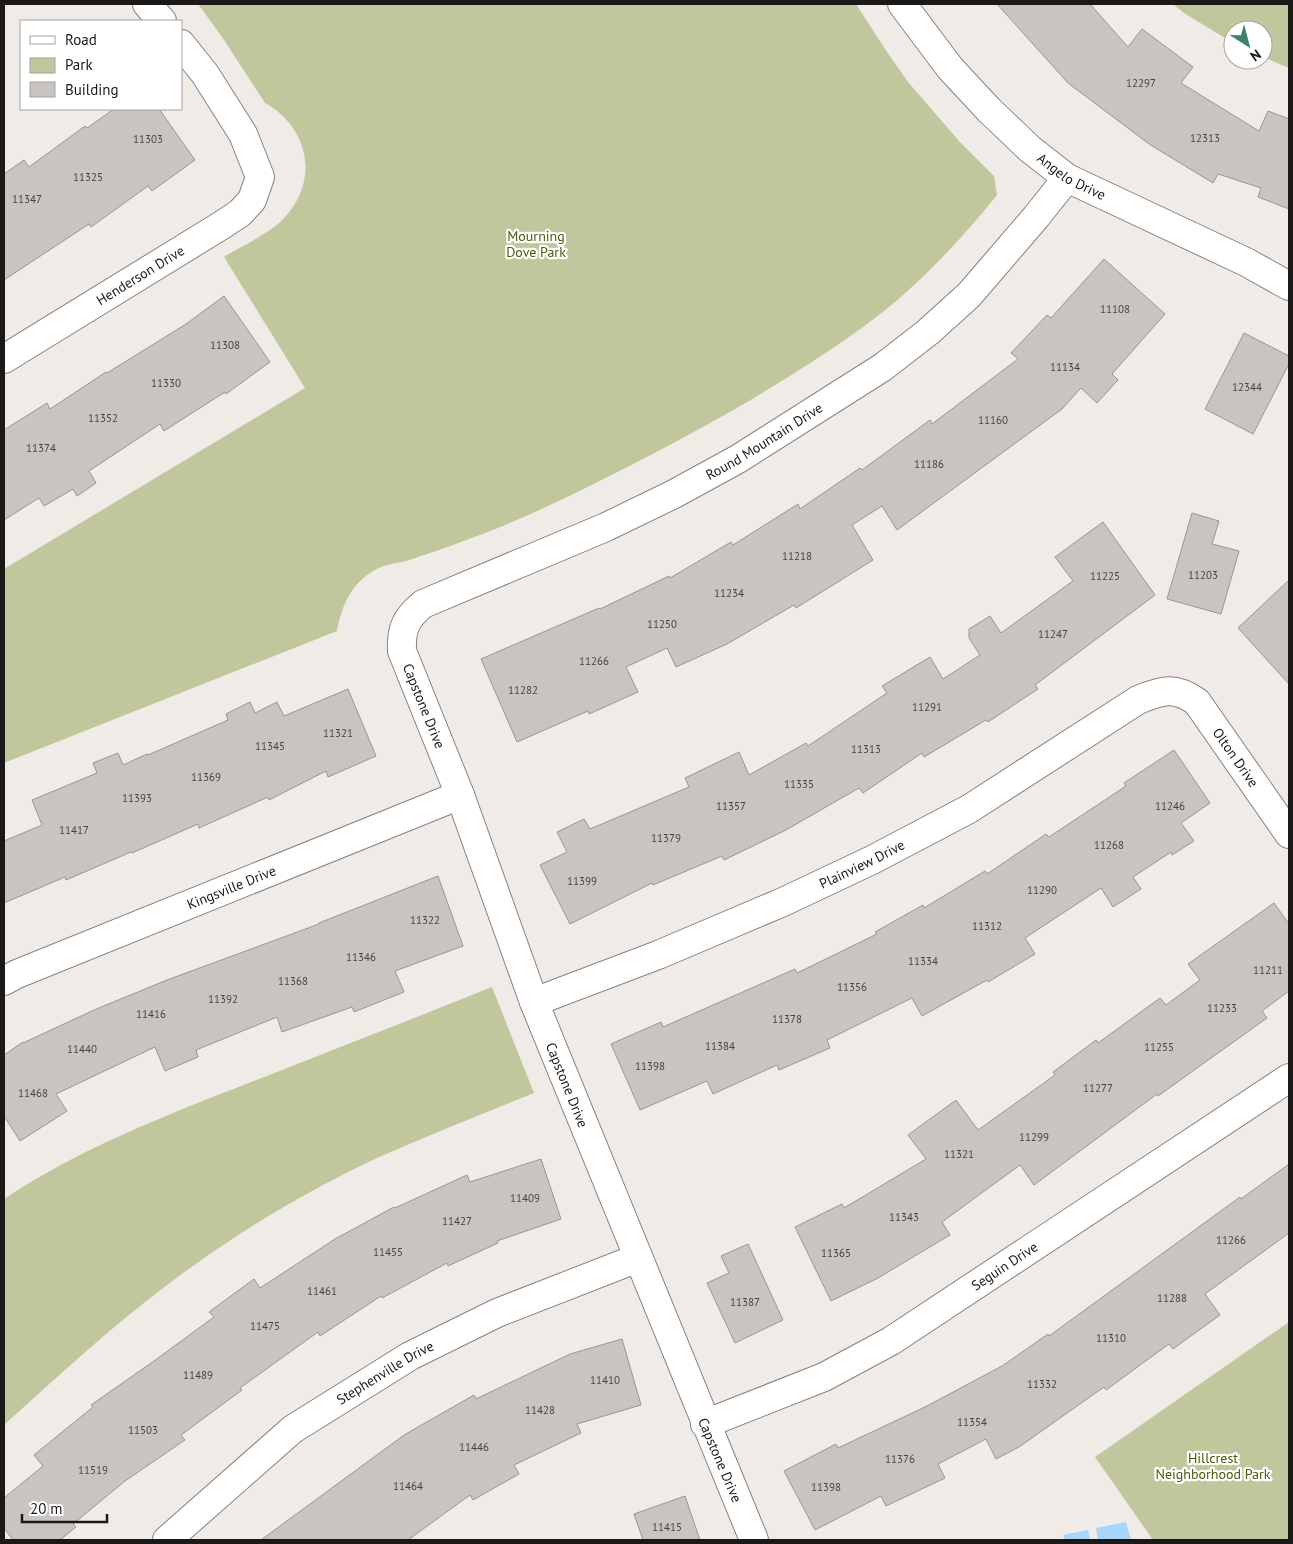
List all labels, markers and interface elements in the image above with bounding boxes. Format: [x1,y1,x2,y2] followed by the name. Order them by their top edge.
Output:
[20,20,182,110] legend
[1223,20,1273,70] north arrow
[65,30,97,49] text: Road
[1247,46,1265,66] text: N
[65,55,93,74] text: Park
[1126,76,1156,90] house number: 12297
[65,80,119,99] text: Building
[1190,131,1220,145] house number: 12313
[133,132,163,146] house number: 11303
[1033,149,1109,204] street label: Angelo Drive
[73,170,103,184] house number: 11325
[12,192,42,206] house number: 11347
[506,227,566,261] park label: Mourning Dove Park
[93,241,188,309] street label: Henderson Drive
[1100,302,1130,316] house number: 11108
[210,338,240,352] house number: 11308
[1050,360,1080,374] house number: 11134
[151,376,181,390] house number: 11330
[1232,380,1262,394] house number: 12344
[703,399,826,484] street label: Round Mountain Drive
[88,411,118,425] house number: 11352
[978,413,1008,427] house number: 11160
[26,441,56,455] house number: 11374
[914,457,944,471] house number: 11186
[782,549,812,563] house number: 11218
[1188,568,1218,582] house number: 11203
[1090,569,1120,583] house number: 11225
[714,586,744,600] house number: 11234
[647,617,677,631] house number: 11250
[1038,627,1068,641] house number: 11247
[579,654,609,668] house number: 11266
[399,661,449,751] street label: Capstone Drive
[508,683,538,697] house number: 11282
[912,700,942,714] house number: 11291
[1209,724,1263,791] street label: Olton Drive
[323,726,353,740] house number: 11321
[255,739,285,753] house number: 11345
[851,742,881,756] house number: 11313
[191,770,221,784] house number: 11369
[784,777,814,791] house number: 11335
[122,791,152,805] house number: 11393
[716,799,746,813] house number: 11357
[1155,799,1185,813] house number: 11246
[59,823,89,837] house number: 11417
[651,831,681,845] house number: 11379
[816,835,908,893] street label: Plainview Drive
[1094,838,1124,852] house number: 11268
[184,861,279,913] street label: Kingsville Drive
[567,874,597,888] house number: 11399
[1027,883,1057,897] house number: 11290
[410,913,440,927] house number: 11322
[972,919,1002,933] house number: 11312
[346,950,376,964] house number: 11346
[908,954,938,968] house number: 11334
[1253,963,1283,977] house number: 11211
[278,974,308,988] house number: 11368
[837,980,867,994] house number: 11356
[208,992,238,1006] house number: 11392
[1207,1001,1237,1015] house number: 11233
[136,1007,166,1021] house number: 11416
[772,1012,802,1026] house number: 11378
[705,1039,735,1053] house number: 11384
[542,1040,592,1130] street label: Capstone Drive
[1144,1040,1174,1054] house number: 11255
[67,1042,97,1056] house number: 11440
[635,1059,665,1073] house number: 11398
[1083,1081,1113,1095] house number: 11277
[18,1086,48,1100] house number: 11468
[1019,1130,1049,1144] house number: 11299
[944,1147,974,1161] house number: 11321
[510,1191,540,1205] house number: 11409
[889,1210,919,1224] house number: 11343
[442,1214,472,1228] house number: 11427
[1216,1233,1246,1247] house number: 11266
[968,1238,1041,1295] street label: Seguin Drive
[373,1245,403,1259] house number: 11455
[821,1246,851,1260] house number: 11365
[307,1284,337,1298] house number: 11461
[1157,1291,1187,1305] house number: 11288
[730,1295,760,1309] house number: 11387
[250,1319,280,1333] house number: 11475
[1096,1331,1126,1345] house number: 11310
[333,1337,437,1409] street label: Stephenville Drive
[183,1368,213,1382] house number: 11489
[590,1373,620,1387] house number: 11410
[1027,1377,1057,1391] house number: 11332
[525,1403,555,1417] house number: 11428
[694,1415,746,1505] street label: Capstone Drive
[957,1415,987,1429] house number: 11354
[128,1423,158,1437] house number: 11503
[459,1440,489,1454] house number: 11446
[1156,1449,1271,1483] park label: Hillcrest Neighborhood Park
[885,1452,915,1466] house number: 11376
[78,1463,108,1477] house number: 11519
[393,1479,423,1493] house number: 11464
[811,1480,841,1494] house number: 11398
[22,1492,108,1524] scale bar
[30,1499,63,1518] text: 20 m
[652,1520,682,1534] house number: 11415

